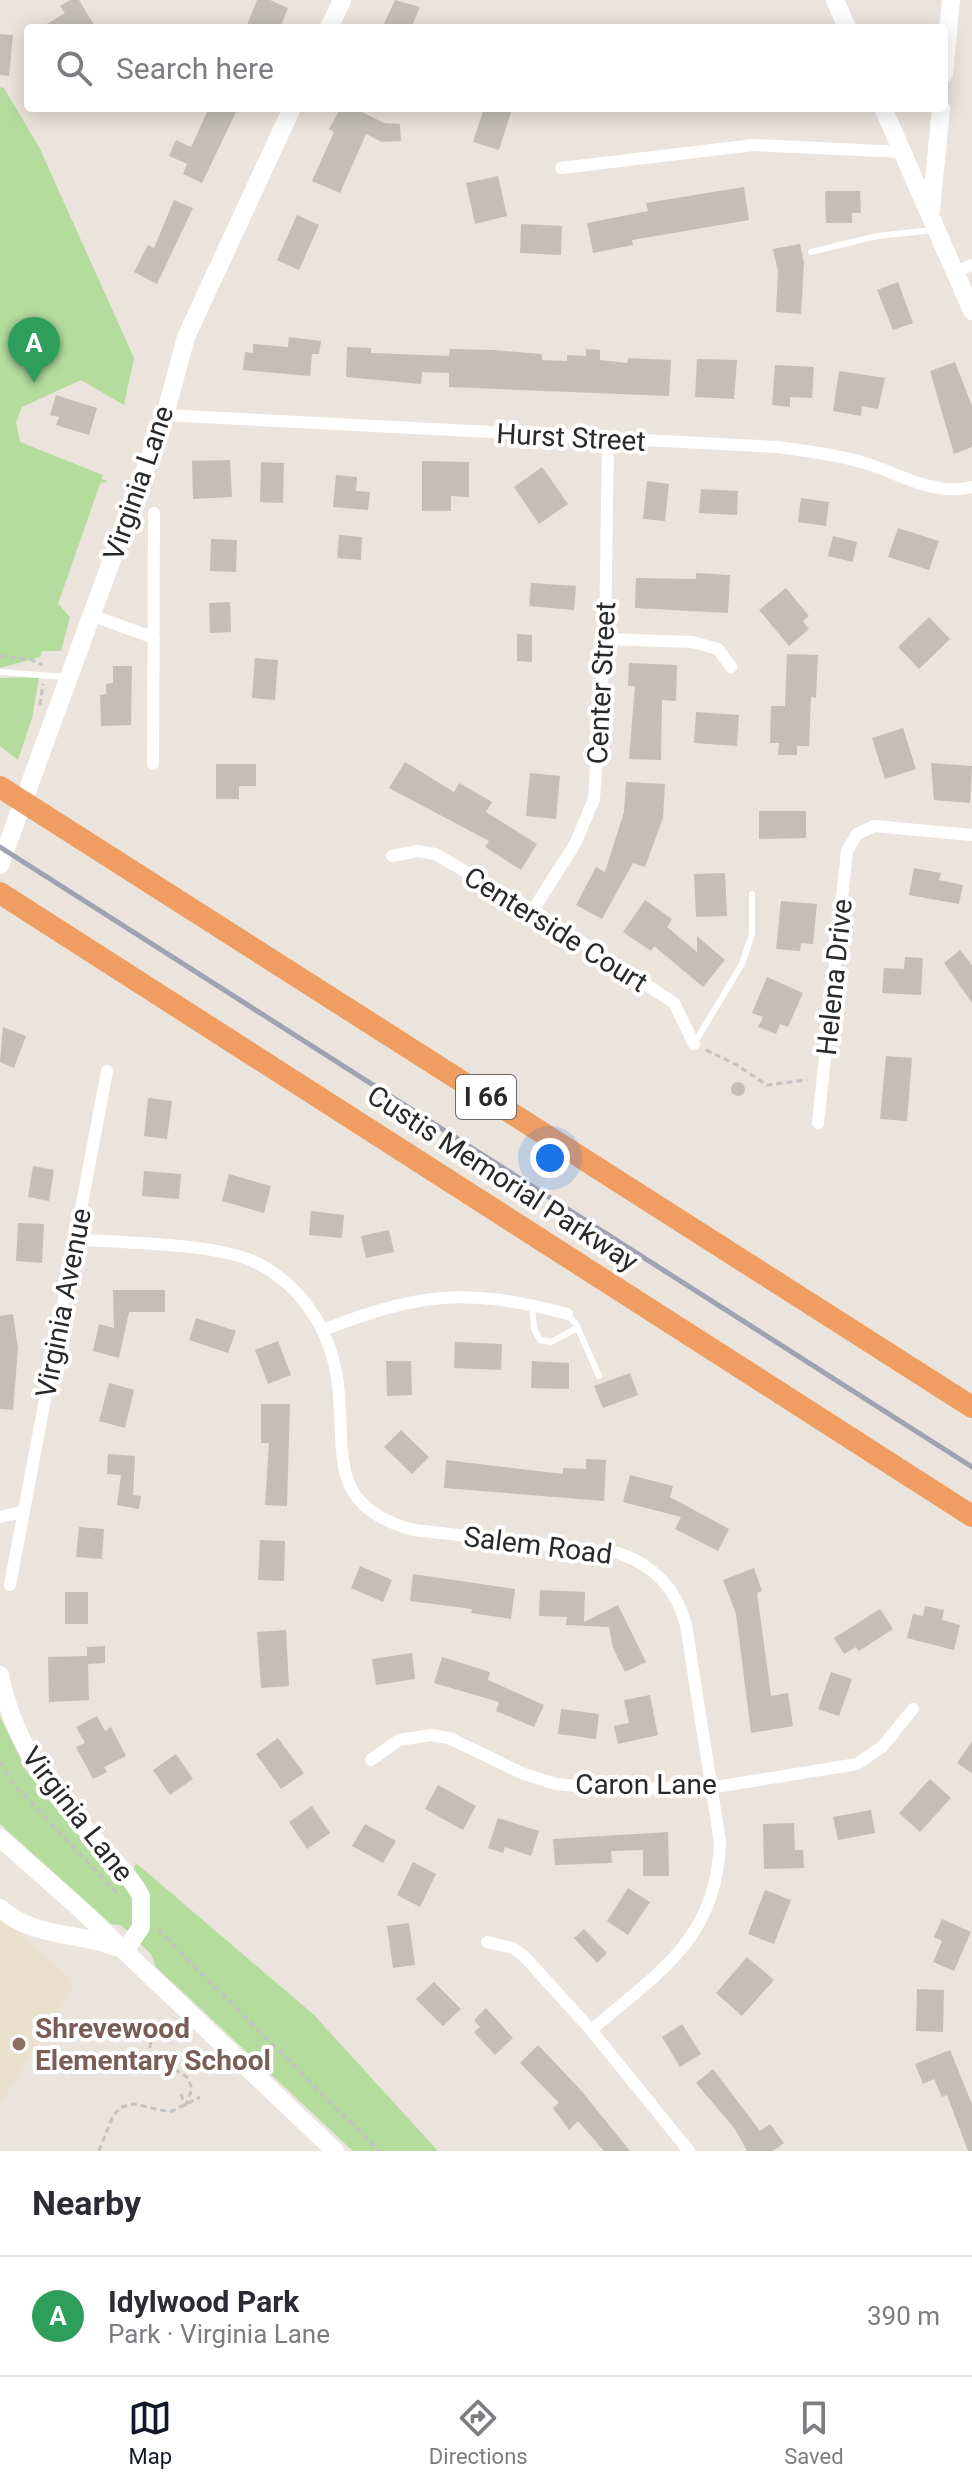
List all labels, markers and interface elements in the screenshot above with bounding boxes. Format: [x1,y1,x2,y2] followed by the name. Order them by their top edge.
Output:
[24,24,948,112] search box
[52,46,96,90] icon: search
[116,51,274,86] text: Search here
[8,317,60,383] pin: A
[97,401,180,565] street label: Virginia Lane
[496,417,646,458] street label: Hurst Street
[581,601,622,765] street label: Center Street
[458,860,653,999] street label: Centerside Court
[810,897,859,1057] street label: Helena Drive
[456,1075,516,1119] road number: I 66
[361,1078,644,1278] street label: Custis Memorial Parkway
[530,1138,570,1178] your location
[29,1206,98,1401] street label: Virginia Avenue
[462,1520,614,1571] street label: Salem Road
[15,1741,140,1888] street label: Virginia Lane
[575,1768,717,1801] street label: Caron Lane
[35,2012,271,2077] place label: Shrevewood Elementary School
[10,2035,28,2053] marker: Shrevewood Elementary School
[32,2183,141,2223] text: Nearby
[108,2284,299,2319] text: Idylwood Park
[49,2301,67,2331] text: A
[867,2301,940,2331] text: 390 m
[108,2319,330,2349] text: Park · Virginia Lane
[128,2396,172,2469] tab: Map
[429,2396,528,2469] tab: Directions
[784,2396,844,2469] tab: Saved

